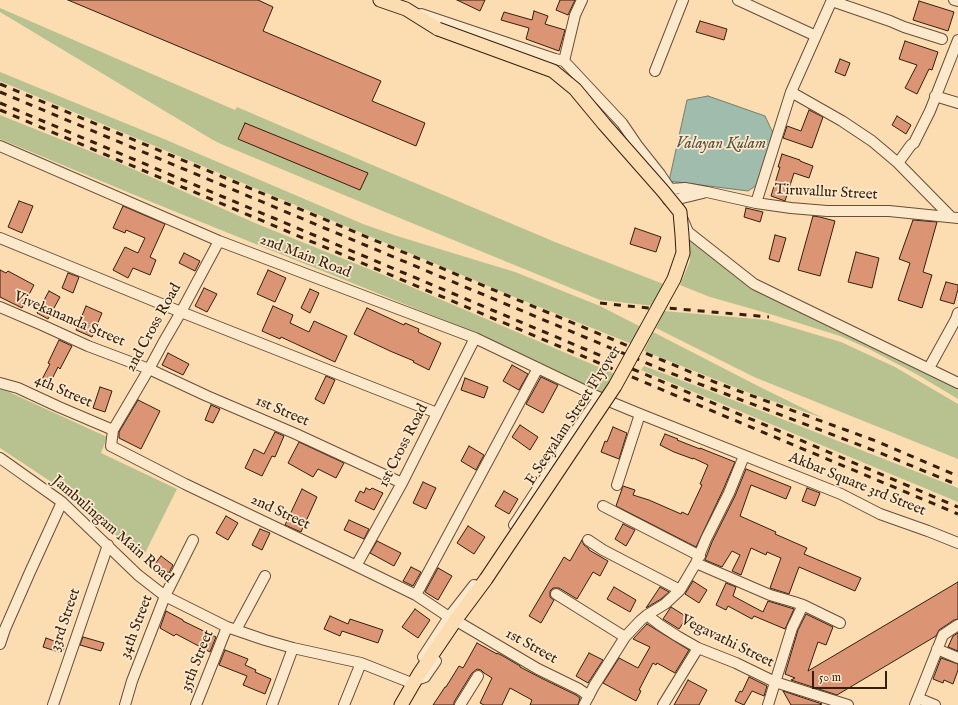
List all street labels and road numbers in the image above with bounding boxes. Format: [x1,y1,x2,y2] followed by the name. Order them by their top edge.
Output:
[774,181,878,205] street label: Tiruvallur Street
[257,231,353,283] street label: 2nd Main Road
[122,281,186,375] street label: 2nd Cross Road
[11,288,127,352] street label: Vivekananda Street
[522,343,626,489] street label: E Seeyalam Street Flyover
[31,371,95,413] street label: 4th Street
[252,393,312,431] street label: 1st Street
[375,401,433,491] street label: 1st Cross Road
[786,449,928,521] street label: Akbar Square 3rd Street
[48,472,176,588] street label: Jambulingam Main Road
[247,491,313,535] street label: 2nd Street
[47,586,85,654] street label: 33rd Street
[117,593,157,661] street label: 34th Street
[678,612,776,672] street label: Vegavathi Street
[502,625,560,669] street label: 1st Street
[178,628,218,694] street label: 35th Street

